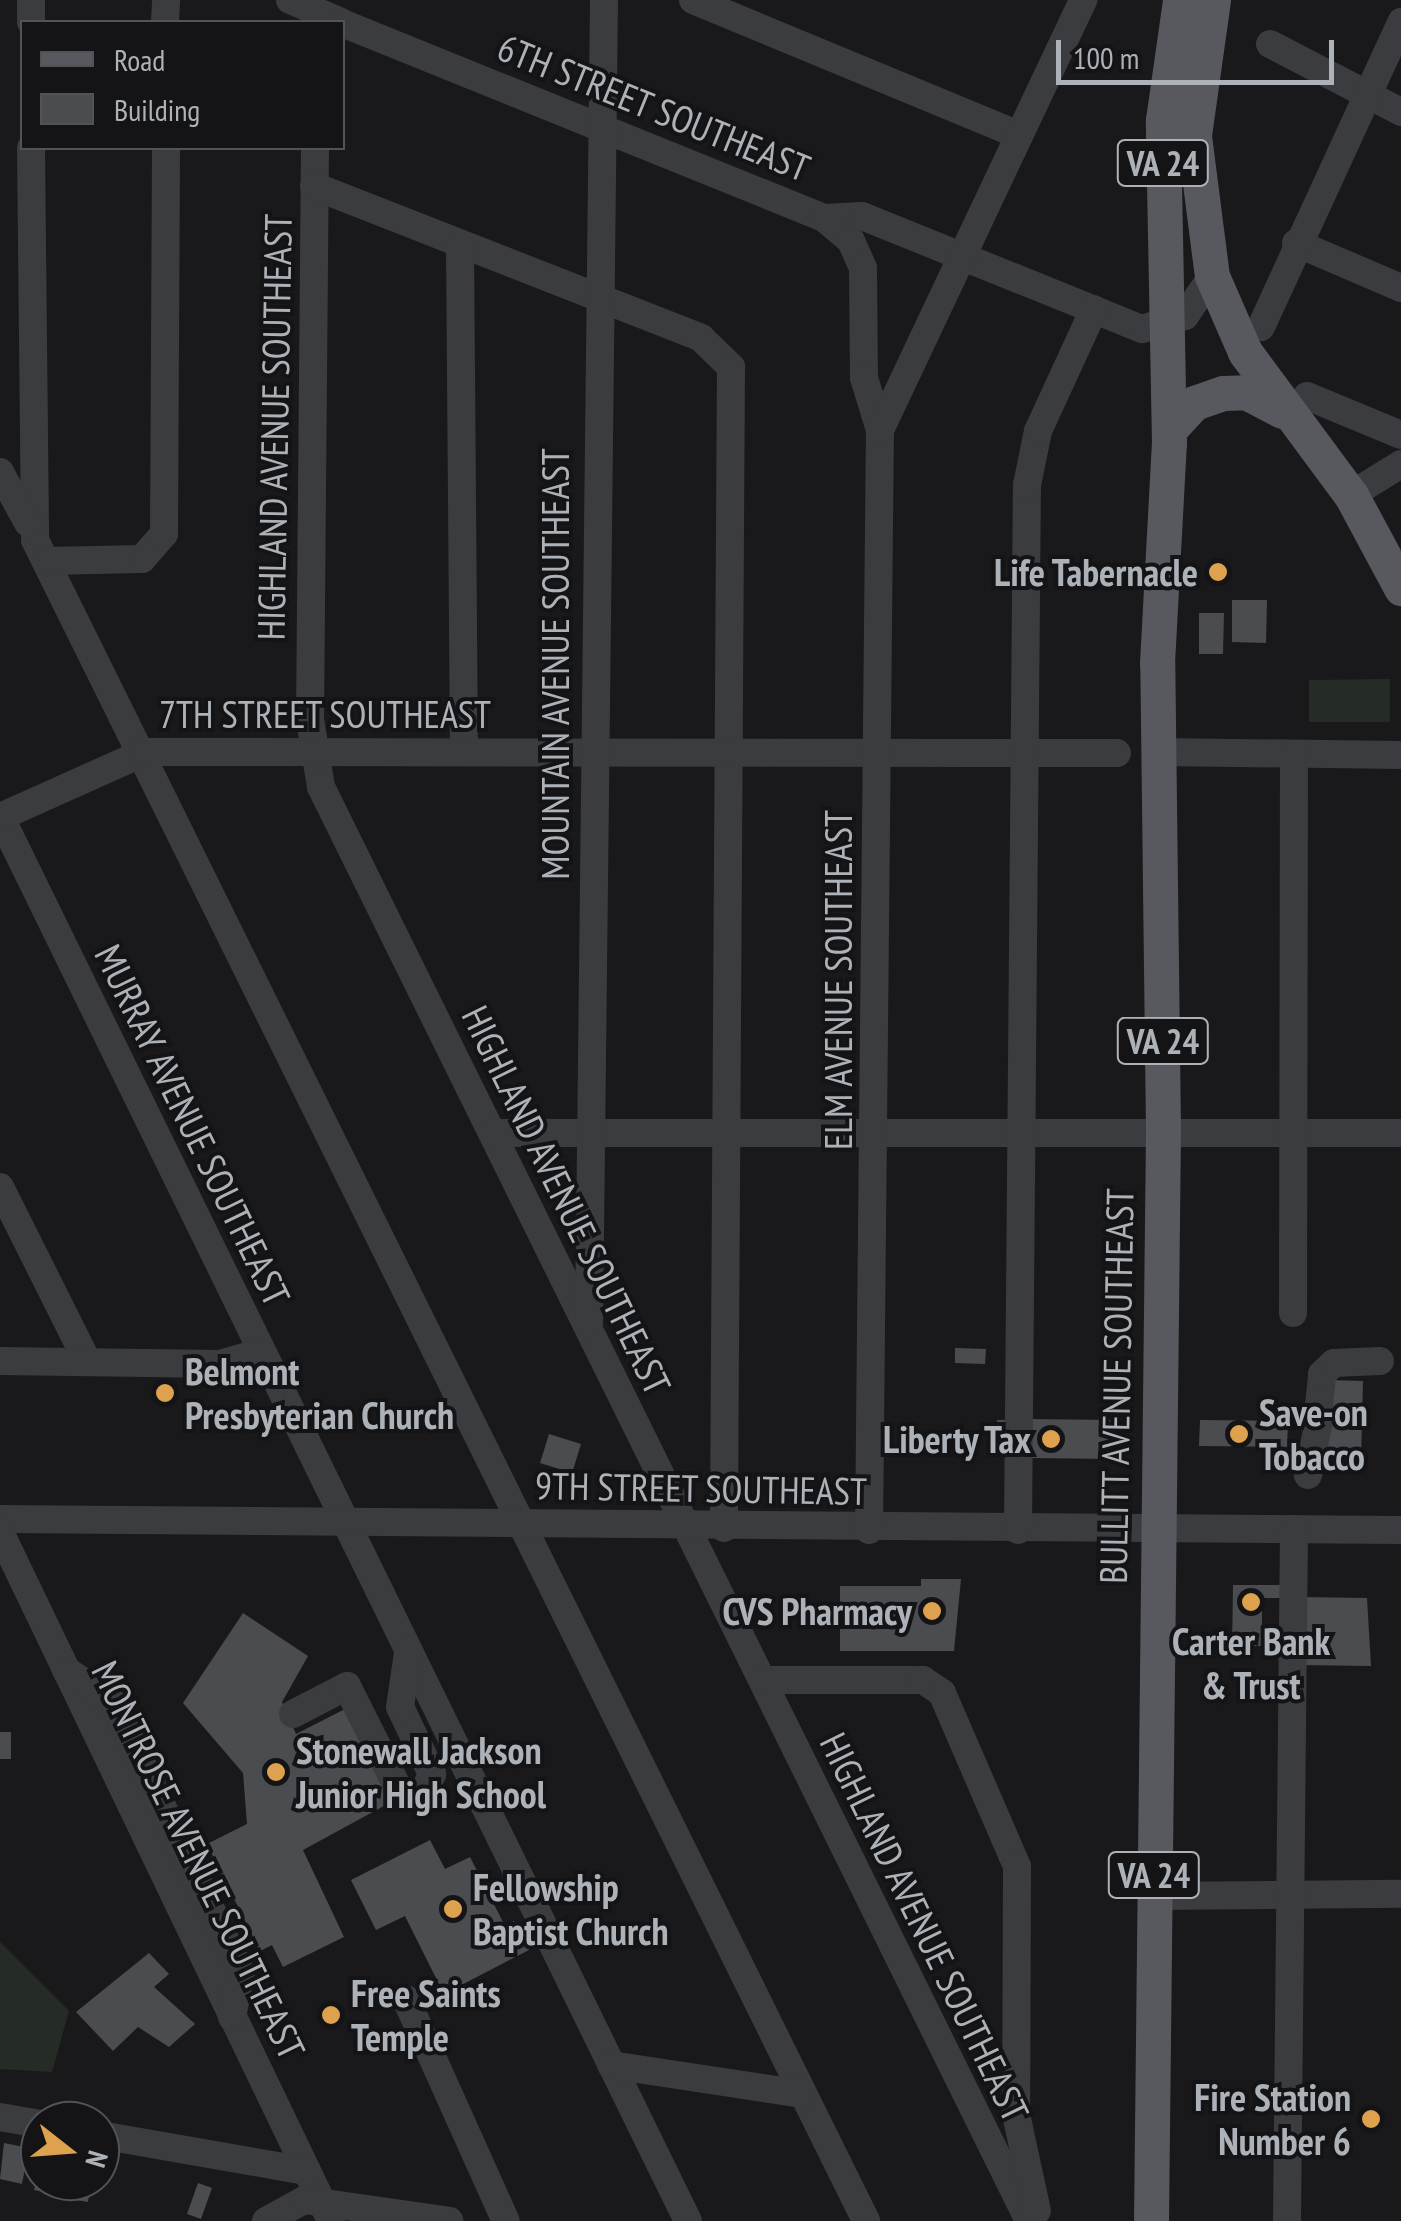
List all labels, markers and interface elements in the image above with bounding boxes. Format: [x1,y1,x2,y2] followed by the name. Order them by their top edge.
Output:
[20,20,345,150] legend
[1061,20,1338,82] scale bar
[491,23,817,191] street label: 6TH STREET SOUTHEAST
[1073,38,1139,77] text: 100 m
[114,40,165,79] text: Road
[114,90,200,129] text: Building
[1116,133,1210,193] road number: VA 24
[247,213,301,641] street label: HIGHLAND AVENUE SOUTHEAST
[532,448,578,880] street label: MOUNTAIN AVENUE SOUTHEAST
[993,549,1198,595] place label: Life Tabernacle
[1207,561,1229,583] marker: Life Tabernacle
[158,691,492,737] street label: 7TH STREET SOUTHEAST
[815,809,861,1151] street label: ELM AVENUE SOUTHEAST
[85,936,301,1314] street label: MURRAY AVENUE SOUTHEAST
[453,998,681,1402] street label: HIGHLAND AVENUE SOUTHEAST
[1116,1011,1210,1071] road number: VA 24
[1090,1187,1142,1585] street label: BULLITT AVENUE SOUTHEAST
[185,1348,454,1438] place label: Belmont Presbyterian Church
[154,1382,176,1404] marker: Belmont Presbyterian Church
[1259,1389,1368,1478] place label: Save-on Tobacco
[881,1416,1031,1462] place label: Liberty Tax
[1228,1423,1250,1445] marker: Save-on Tobacco
[1040,1428,1062,1450] marker: Liberty Tax
[534,1462,868,1514] street label: 9TH STREET SOUTHEAST
[722,1588,912,1634] place label: CVS Pharmacy
[1240,1591,1262,1613] marker: Carter Bank & Trust
[921,1600,943,1622] marker: CVS Pharmacy
[1172,1618,1330,1708] place label: Carter Bank & Trust
[83,1653,315,2067] street label: MONTROSE AVENUE SOUTHEAST
[811,1725,1039,2129] street label: HIGHLAND AVENUE SOUTHEAST
[296,1727,546,1816] place label: Stonewall Jackson Junior High School
[265,1761,287,1783] marker: Stonewall Jackson Junior High School
[1106,1845,1202,1905] road number: VA 24
[473,1864,669,1954] place label: Fellowship Baptist Church
[442,1898,464,1920] marker: Fellowship Baptist Church
[351,1970,501,2060] place label: Free Saints Temple
[320,2004,342,2026] marker: Free Saints Temple
[1194,2074,1351,2164] place label: Fire Station Number 6
[20,2101,120,2201] north arrow
[1360,2108,1382,2130] marker: Fire Station Number 6
[77,2147,117,2172] text: N

